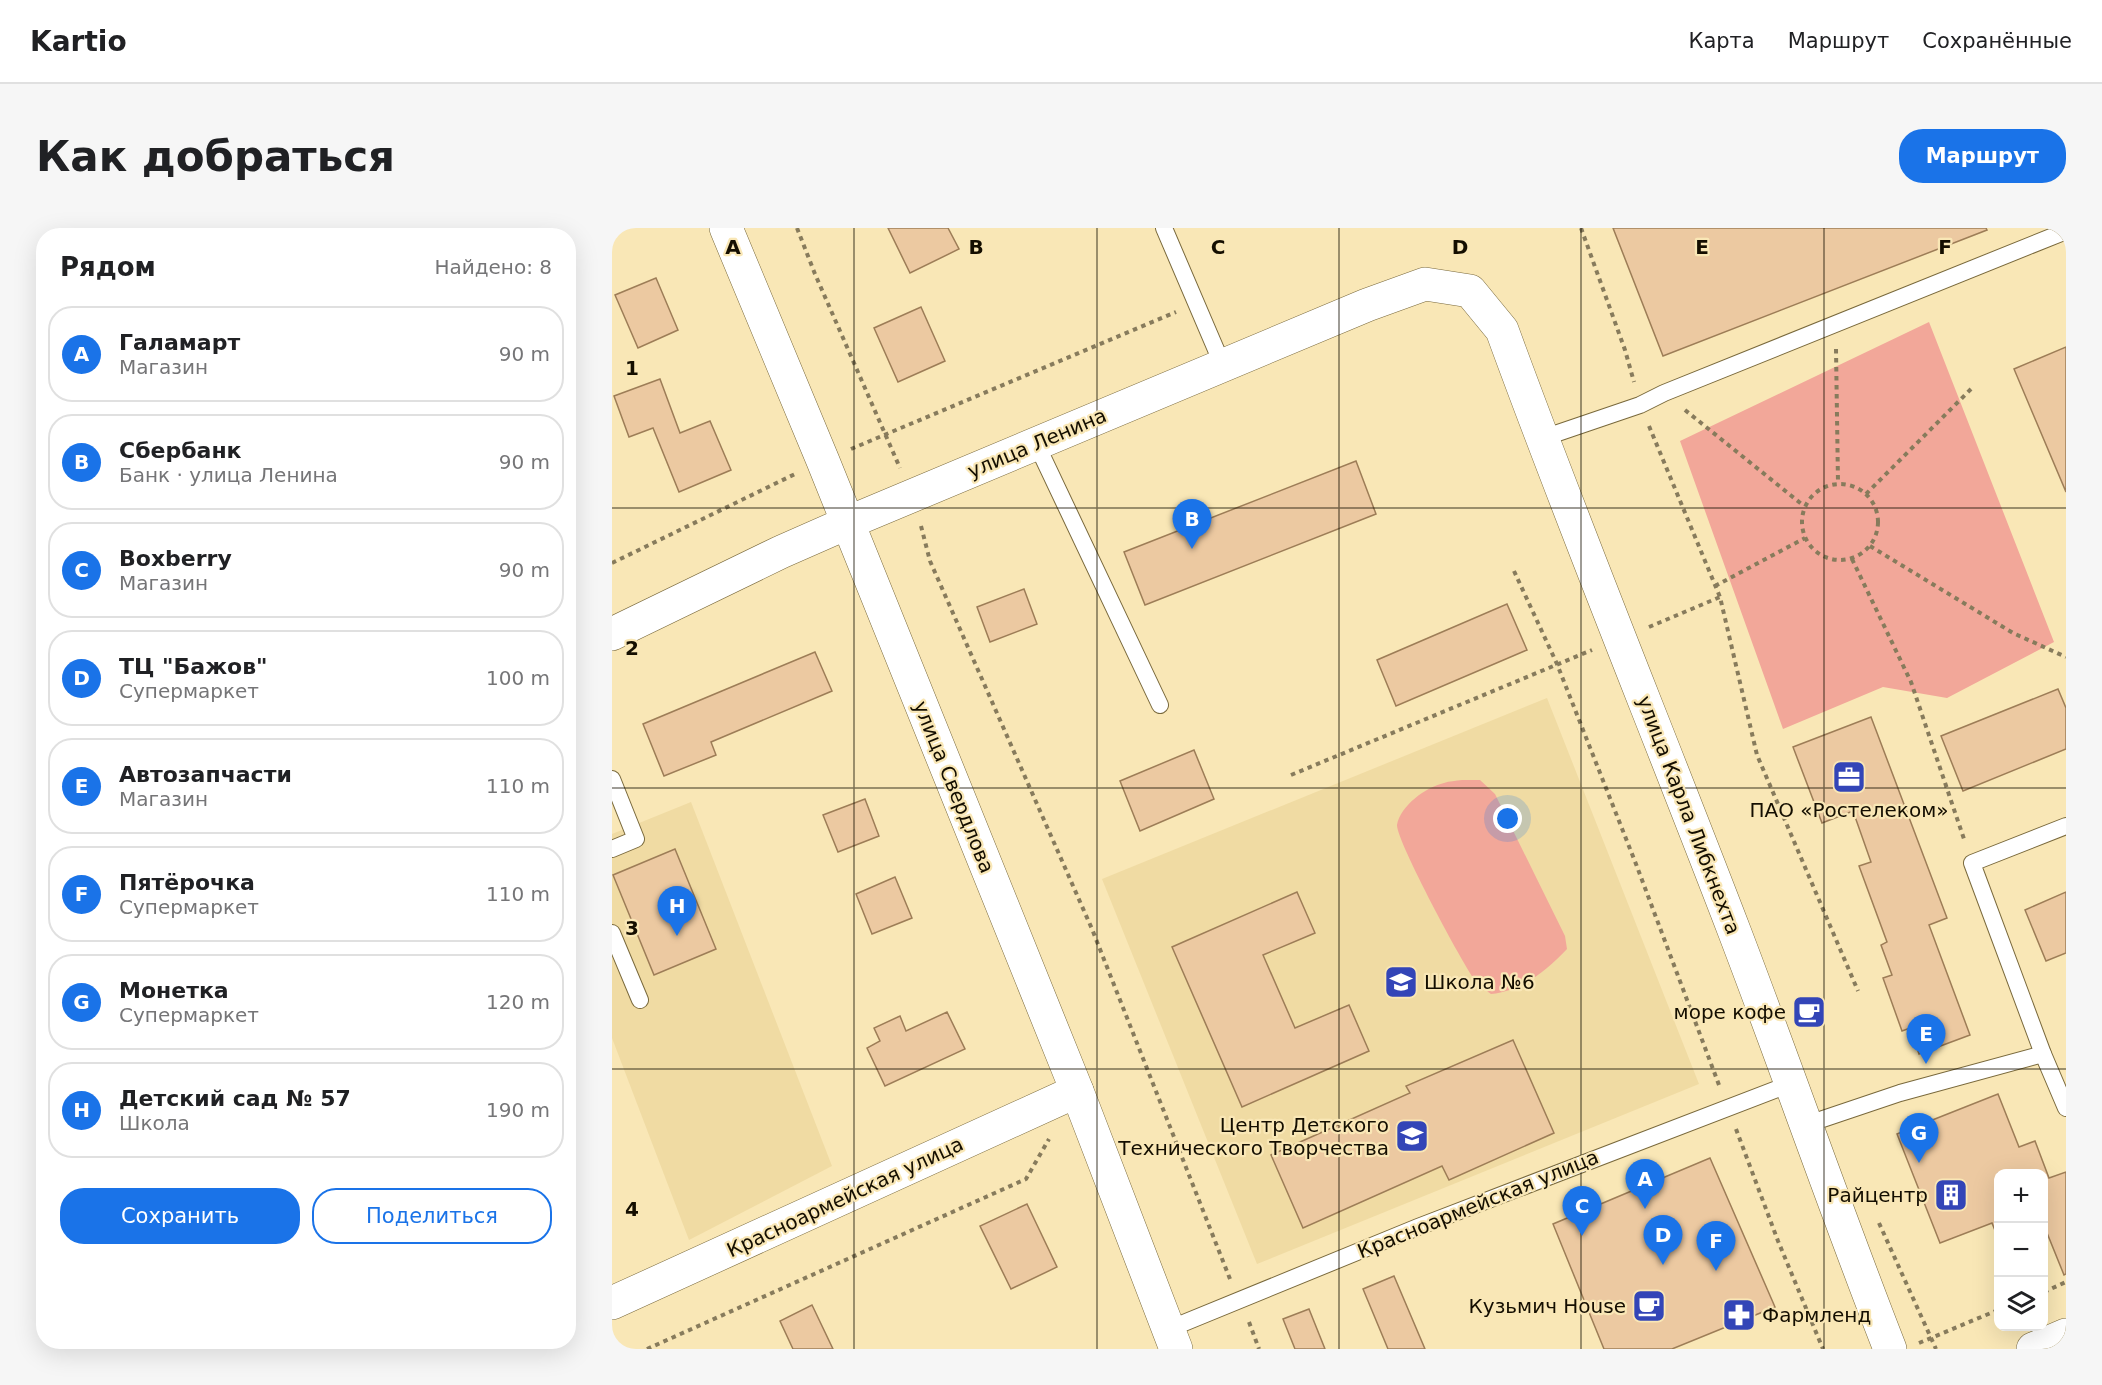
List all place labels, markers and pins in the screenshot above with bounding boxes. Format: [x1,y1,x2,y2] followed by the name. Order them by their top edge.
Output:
[1172,500,1212,549] pin: B
[1831,759,1867,795] office icon: ПАО «Ростелеком»
[1749,798,1949,822] place label: ПАО «Ростелеком»
[658,886,696,936] pin: H
[1383,964,1419,1000] school or university icon: Школа №6
[1424,970,1535,994] place label: Школа №6
[1791,994,1827,1030] cafe icon: море кофе
[1674,1000,1786,1024] place label: море кофе
[1906,1014,1946,1064] pin: E
[1117,1113,1389,1160] place label: Центр Детского Технического Творчества
[1900,1114,1938,1163] pin: G
[1394,1118,1430,1154] school or university icon: Центр Детского Технического Творчества
[1626,1160,1664,1209] pin: A
[1933,1177,1969,1213] building icon: Райцентр
[1827,1183,1928,1207] place label: Райцентр
[1562,1186,1602,1236] pin: C
[1644,1216,1682,1265] pin: D
[1696,1222,1736,1271] pin: F
[1631,1288,1667,1324] cafe icon: Кузьмич House
[1469,1294,1626,1318] place label: Кузьмич House
[1721,1297,1757,1333] pharmacy icon: Фармленд
[1762,1303,1871,1327] place label: Фармленд

